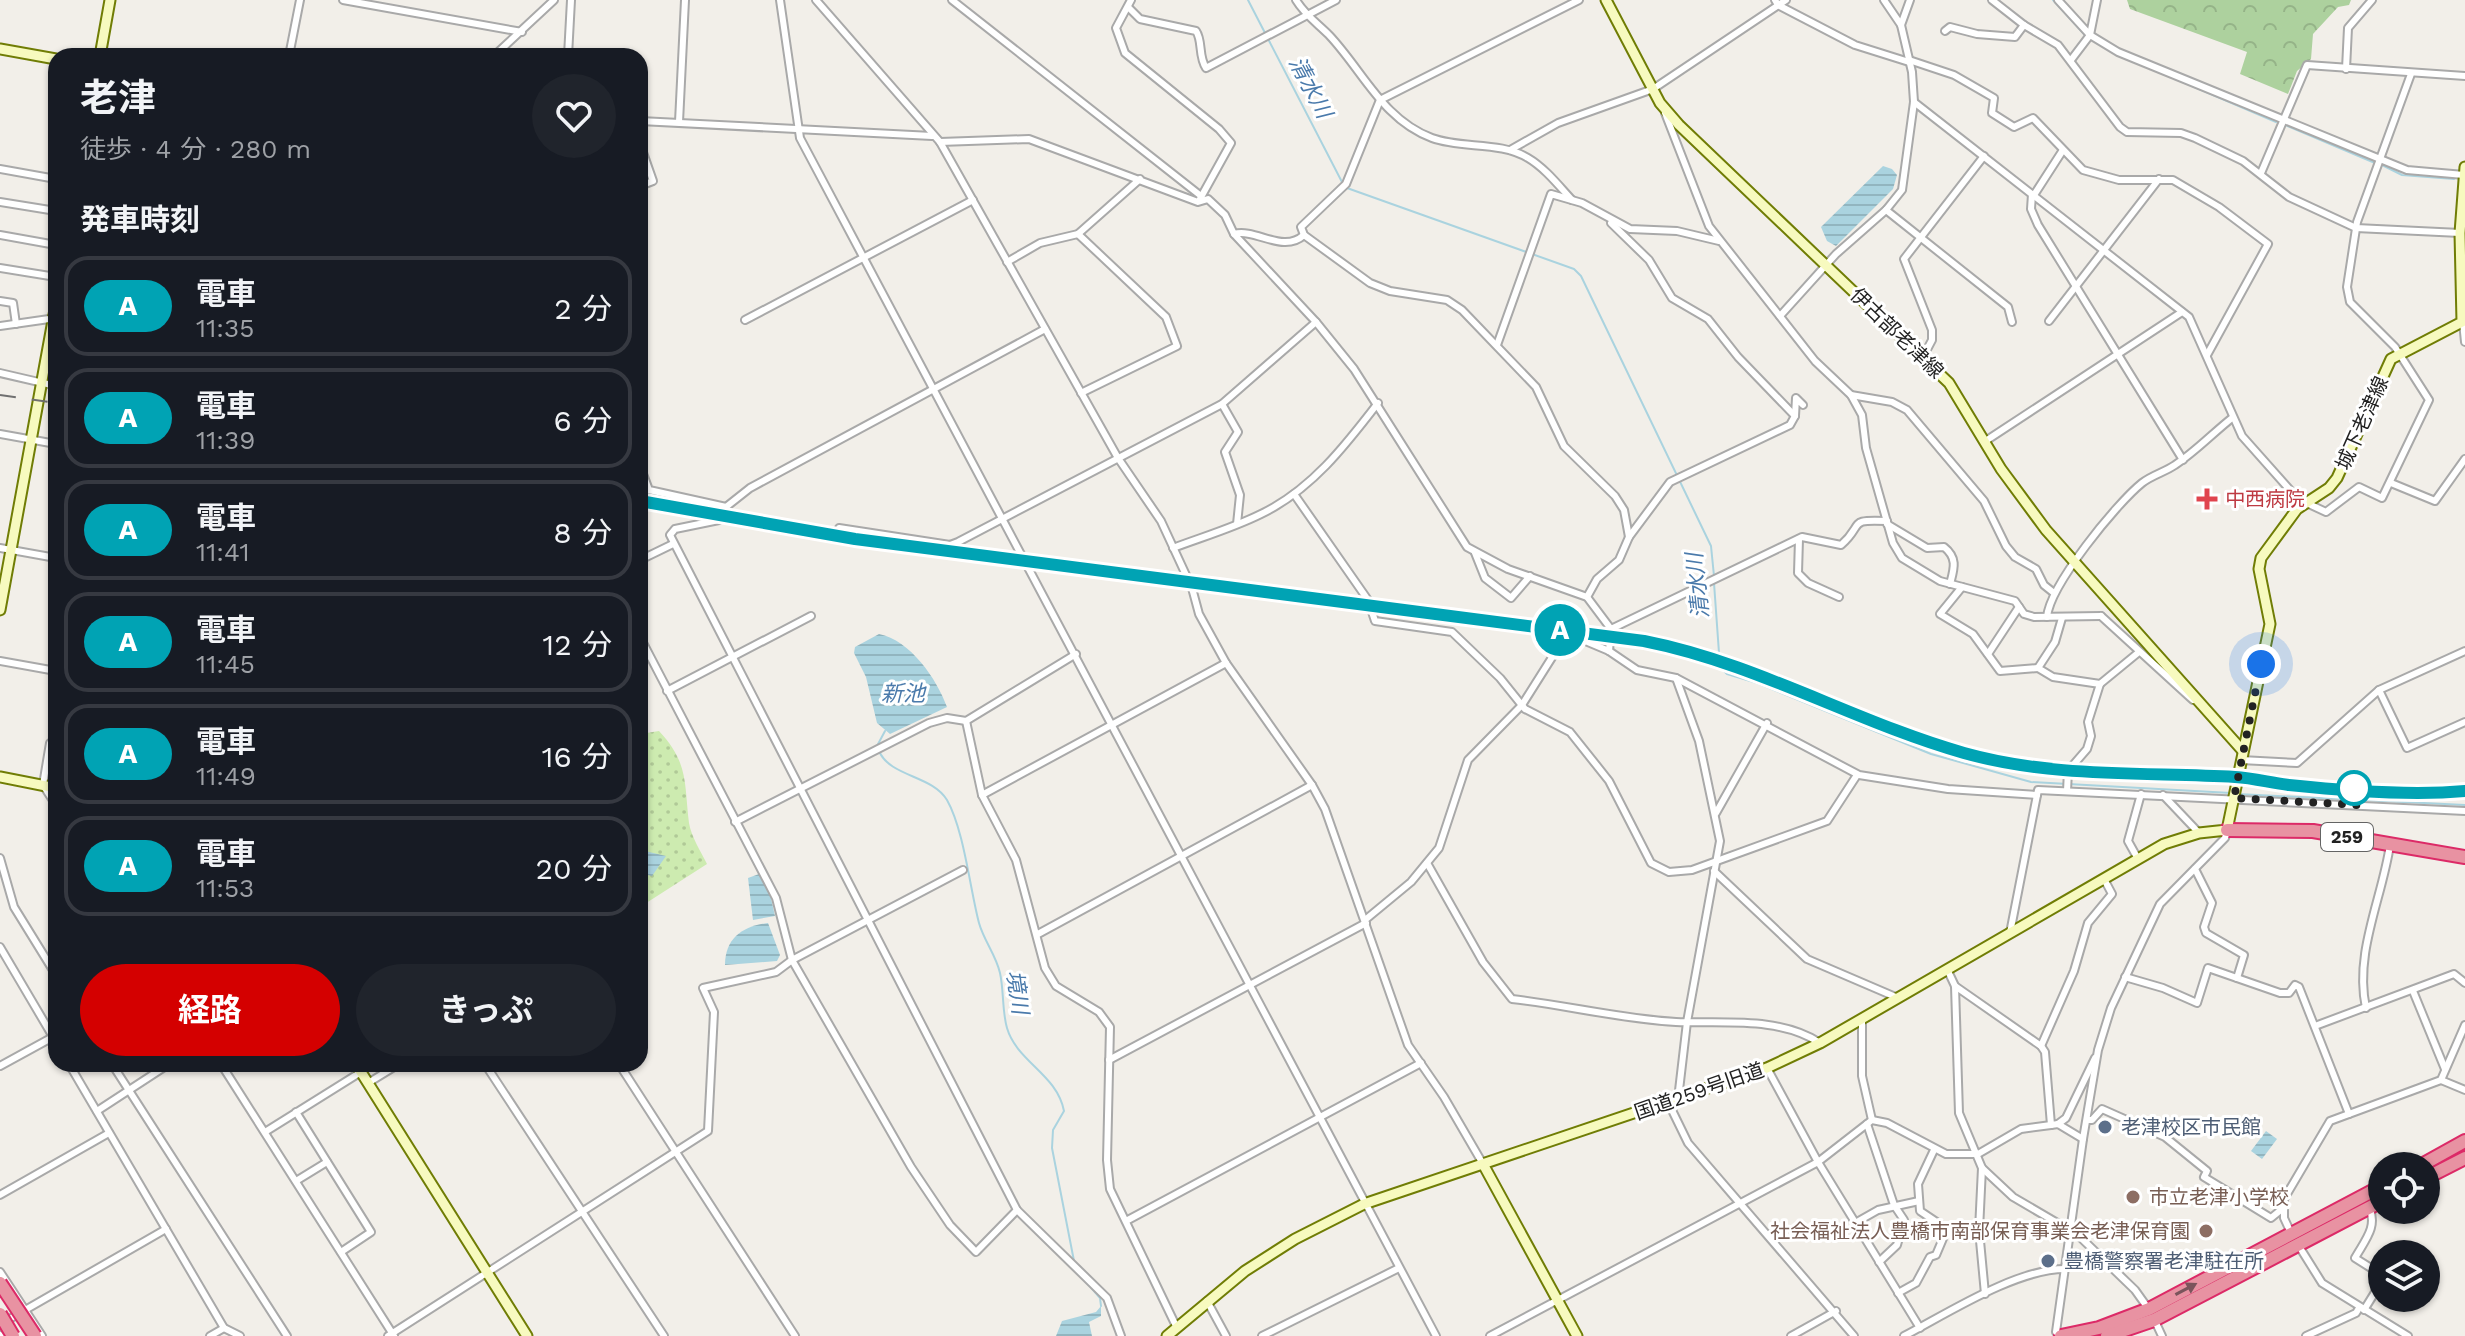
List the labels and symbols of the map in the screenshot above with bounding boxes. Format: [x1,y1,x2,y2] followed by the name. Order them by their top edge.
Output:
[1284,52,1338,124] water label: 清水川
[1846,283,1948,383] street label: 伊古部老津線
[2331,372,2393,474] street label: 城下老津線
[2225,487,2305,511] place label: 中西病院
[2196,488,2218,510] marker: 中西病院
[1681,550,1713,620] water label: 清水川
[1534,604,1586,656] line badge: A
[2241,644,2281,684] your location
[881,681,927,706] water label: 新池
[2337,771,2371,805] unlabelled marker
[2321,823,2373,851] road number: 259
[1002,968,1034,1018] water label: 境川
[1631,1058,1767,1124] street label: 国道259号旧道
[2121,1115,2261,1139] place label: 老津校区市民館
[2096,1118,2114,1136] marker: 老津校区市民館
[2149,1185,2289,1209] place label: 市立老津小学校
[2124,1188,2142,1206] marker: 市立老津小学校
[1770,1219,2190,1243] place label: 社会福祉法人豊橋市南部保育事業会老津保育園
[2197,1222,2215,1240] marker: 社会福祉法人豊橋市南部保育事業会老津保育園
[2064,1249,2264,1273] place label: 豊橋警察署老津駐在所
[2039,1252,2057,1270] marker: 豊橋警察署老津駐在所
[2175,1283,2197,1297] one-way arrow

